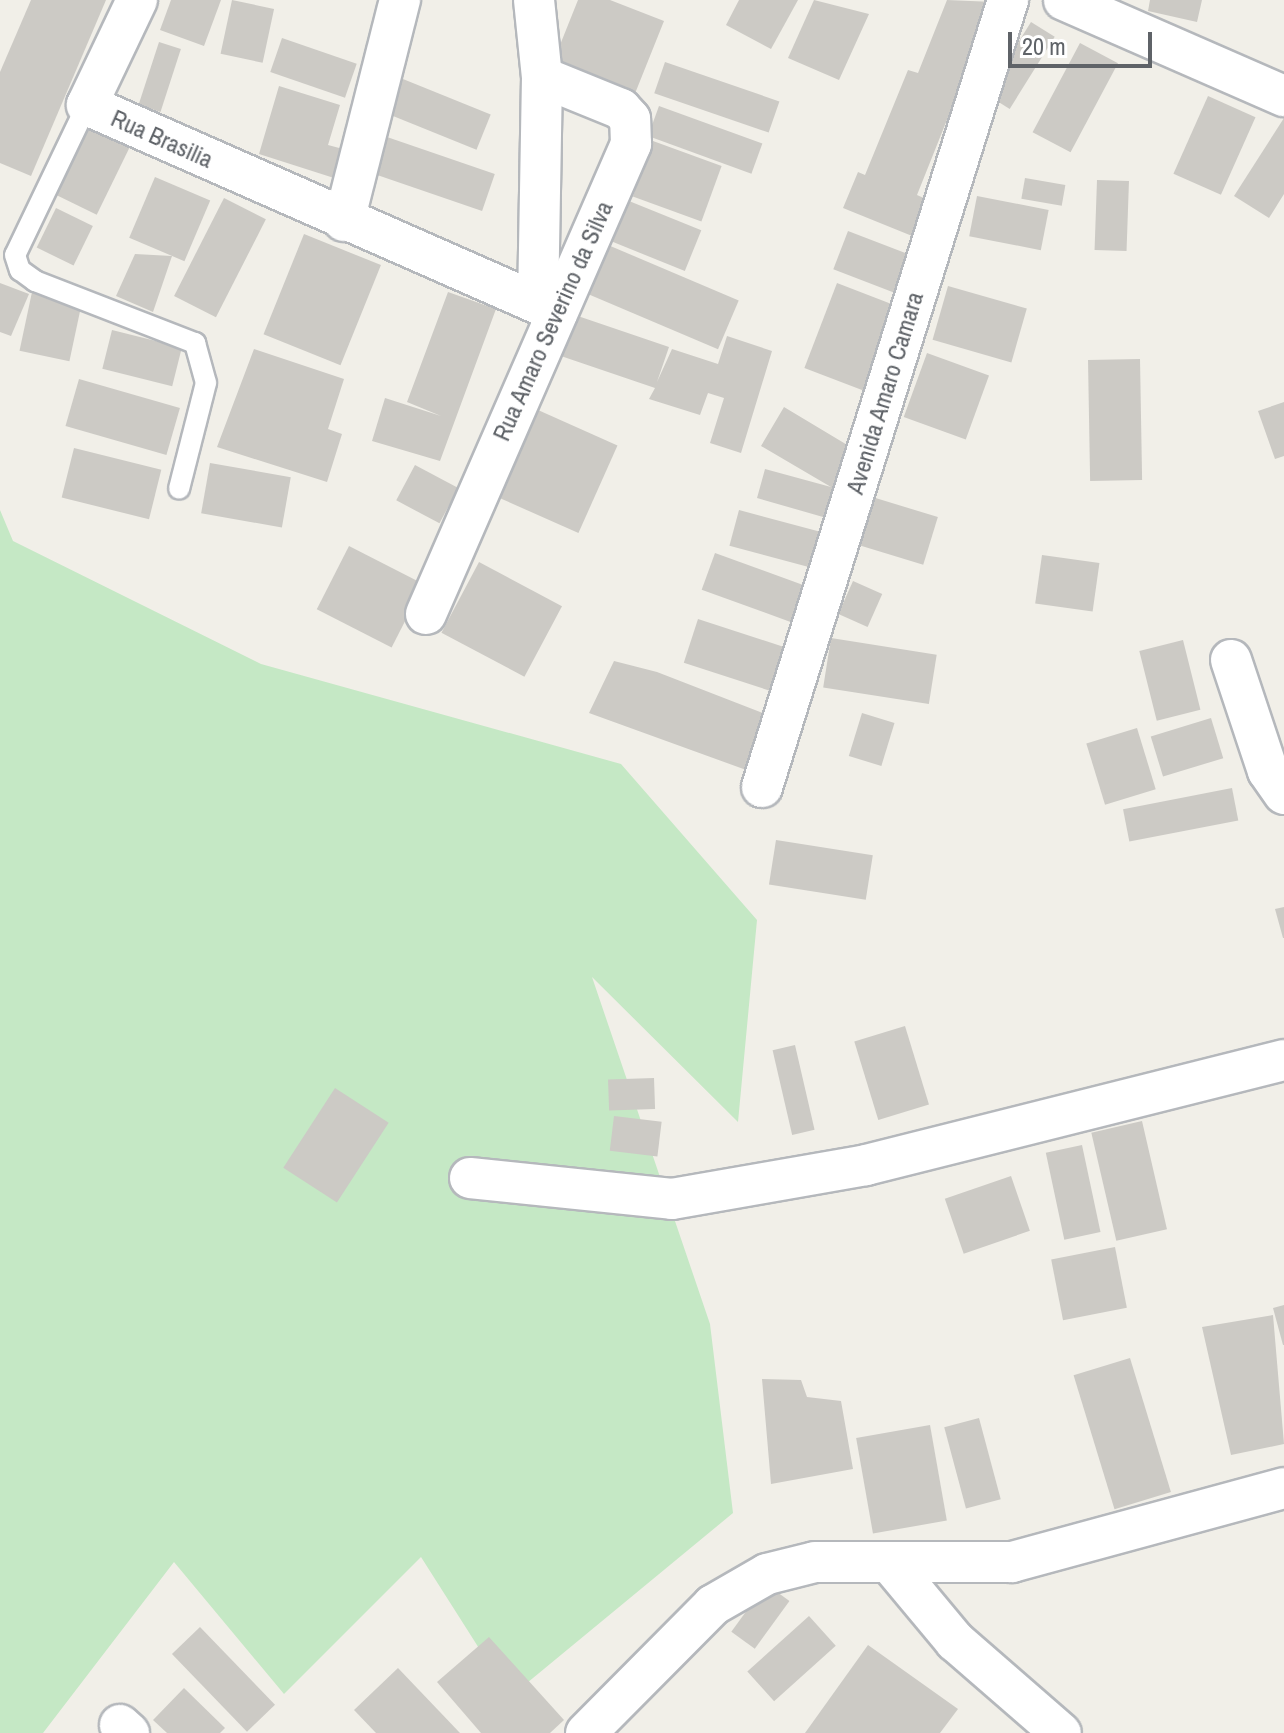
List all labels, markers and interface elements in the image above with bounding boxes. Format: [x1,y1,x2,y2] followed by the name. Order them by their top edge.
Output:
[1012,16,1156,66] scale bar
[1022,30,1066,62] text: 20 m
[107,104,217,174] street label: Rua Brasilia
[487,196,619,446] street label: Rua Amaro Severino da Silva
[840,288,930,498] street label: Avenida Amaro Camara

